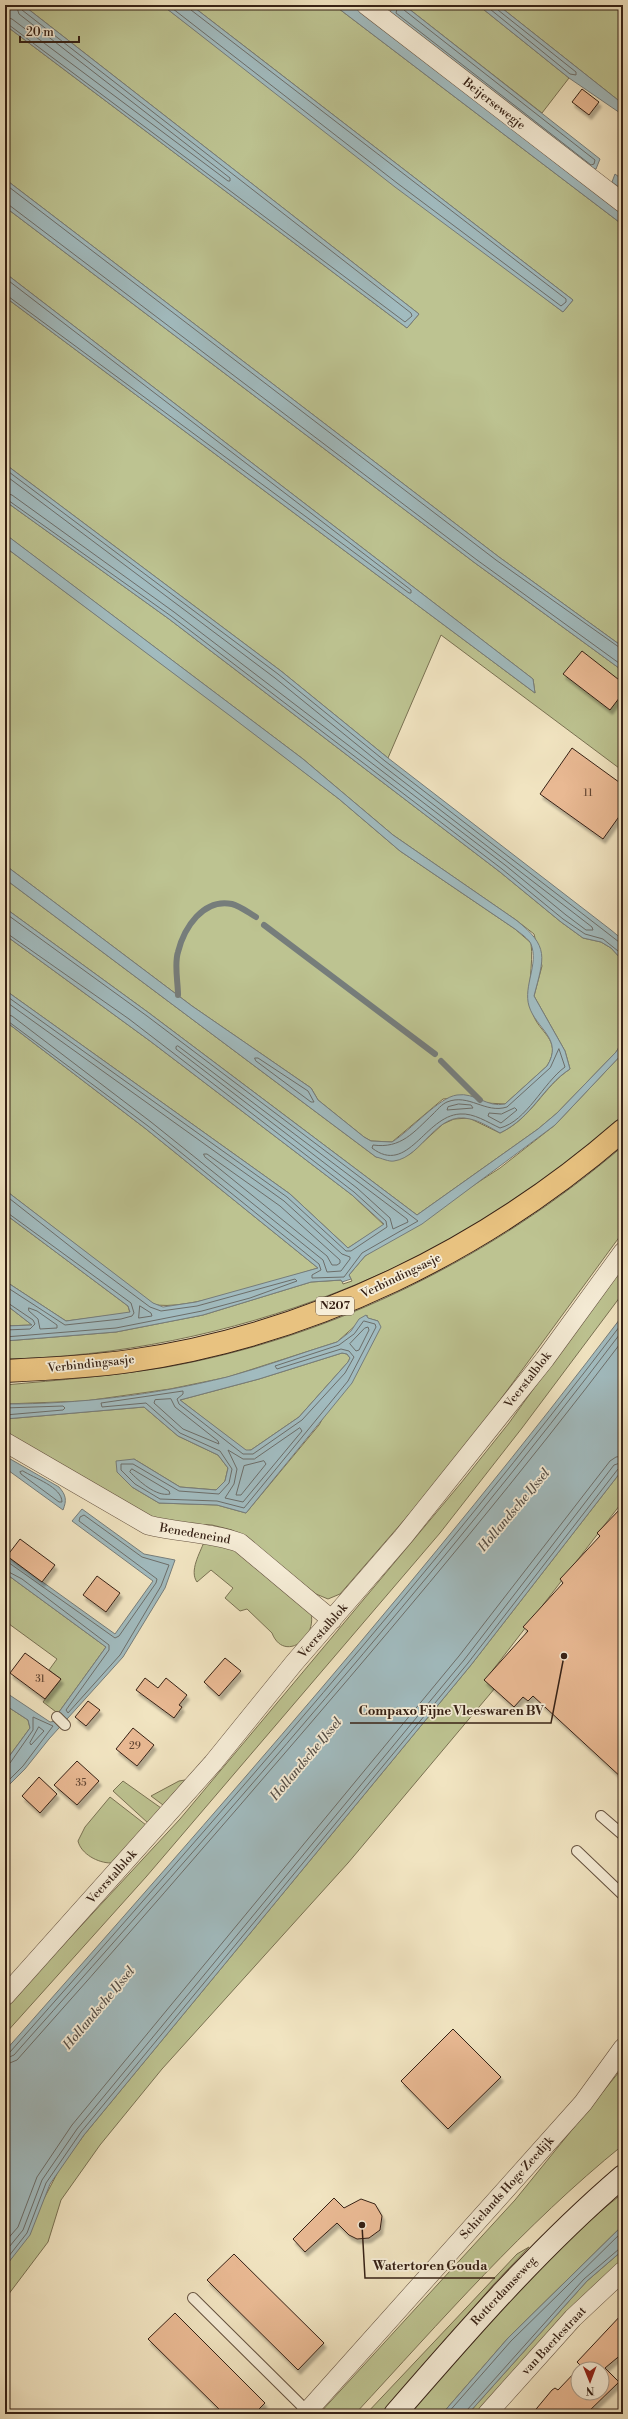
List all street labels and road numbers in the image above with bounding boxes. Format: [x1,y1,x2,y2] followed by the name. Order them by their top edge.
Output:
[459,74,528,133] street label: Beijersewegje
[358,1250,444,1302] street label: Verbindingsasje
[316,1297,354,1315] road number: N207
[501,1348,555,1412] street label: Veerstalblok
[46,1352,135,1376] street label: Verbindingsasje
[157,1520,232,1548] street label: Benedeneind
[294,1600,351,1662] street label: Veerstalblok
[83,1846,141,1908] street label: Veerstalblok
[457,2133,558,2242] street label: Schielands Hoge Zeedijk
[468,2253,541,2329] street label: Rotterdamseweg
[518,2303,590,2379] street label: van Baerlestraat

